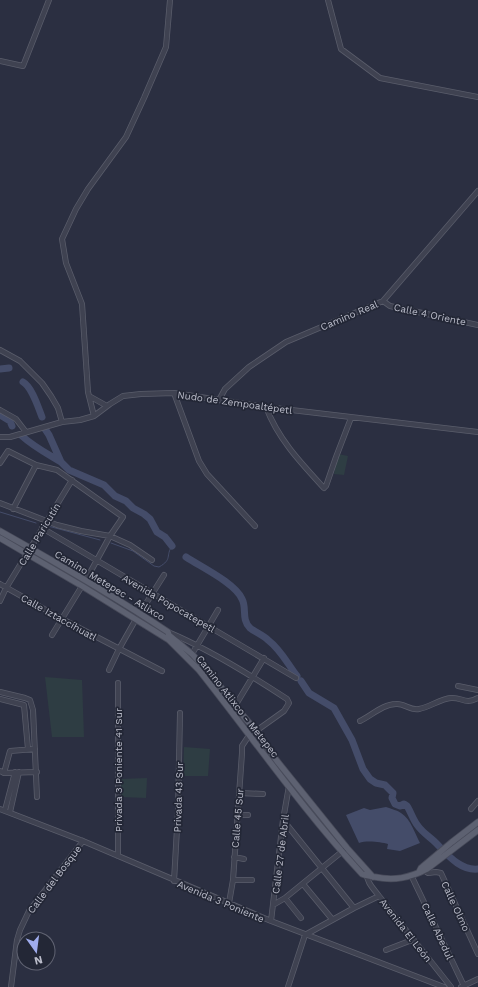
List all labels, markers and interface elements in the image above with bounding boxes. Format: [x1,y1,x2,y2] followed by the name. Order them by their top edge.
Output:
[319,298,380,332] street label: Camino Real
[393,301,467,328] street label: Calle 4 Oriente
[177,389,293,416] street label: Nudo de Zempoaltépetl
[16,501,62,568] street label: Calle Paricutín
[53,548,167,623] street label: Camino Metepec - Atlixco
[120,572,217,635] street label: Avenida Popocatepetl
[19,592,99,643] street label: Calle Iztaccíhuatl
[194,653,281,760] street label: Camino Atlixco - Metepec
[113,708,124,832] street label: Privada 3 Poniente 41 Sur
[172,762,185,833] street label: Privada 43 Sur
[229,788,246,848] street label: Calle 45 Sur
[270,814,291,894] street label: Calle 27 de Abril
[25,843,84,915] street label: Calle del Bosque
[176,878,266,925] street label: Avenida 3 Poniente
[439,879,472,933] street label: Calle Olmo
[377,896,434,964] street label: Avenida El León
[420,901,456,961] street label: Calle Abedul
[16,931,56,971] north arrow
[33,953,44,968] text: N

